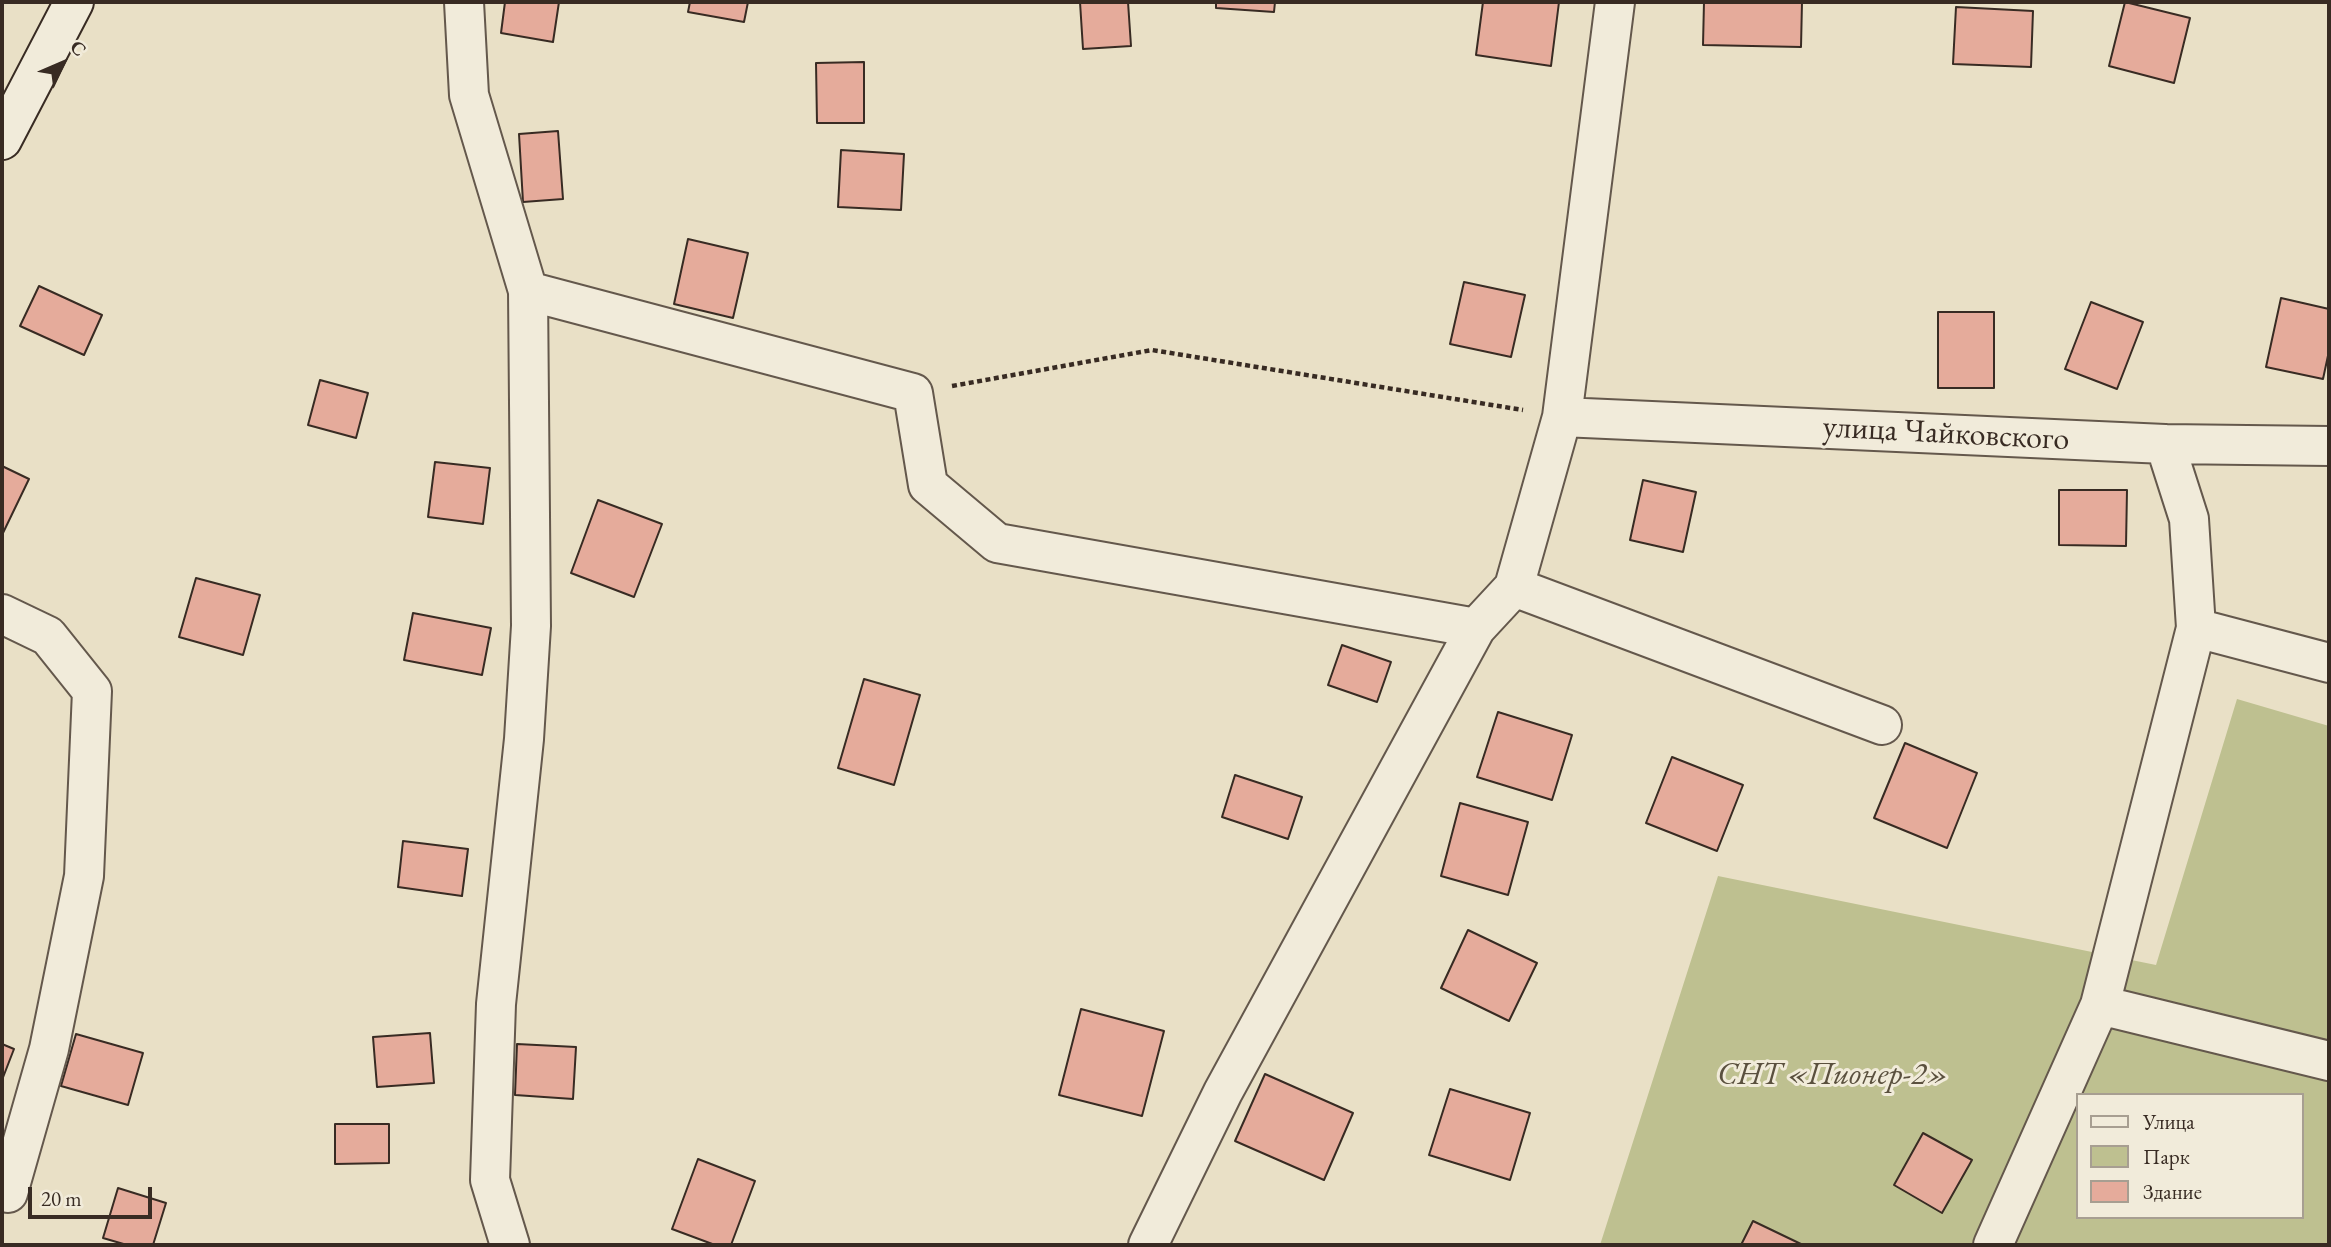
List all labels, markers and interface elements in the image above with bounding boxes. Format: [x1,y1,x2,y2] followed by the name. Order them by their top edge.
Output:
[28,28,98,98] north arrow
[65,35,92,62] text: С
[1822,408,2070,460] street label: улица Чайковского
[1717,1056,1949,1094] park label: СНТ «Пионер-2»
[2076,1093,2303,1219] legend
[2143,1108,2195,1135] text: Улица
[2143,1143,2190,1170] text: Парк
[32,1174,156,1218] scale bar
[2143,1178,2202,1205] text: Здание
[41,1185,82,1212] text: 20 m

